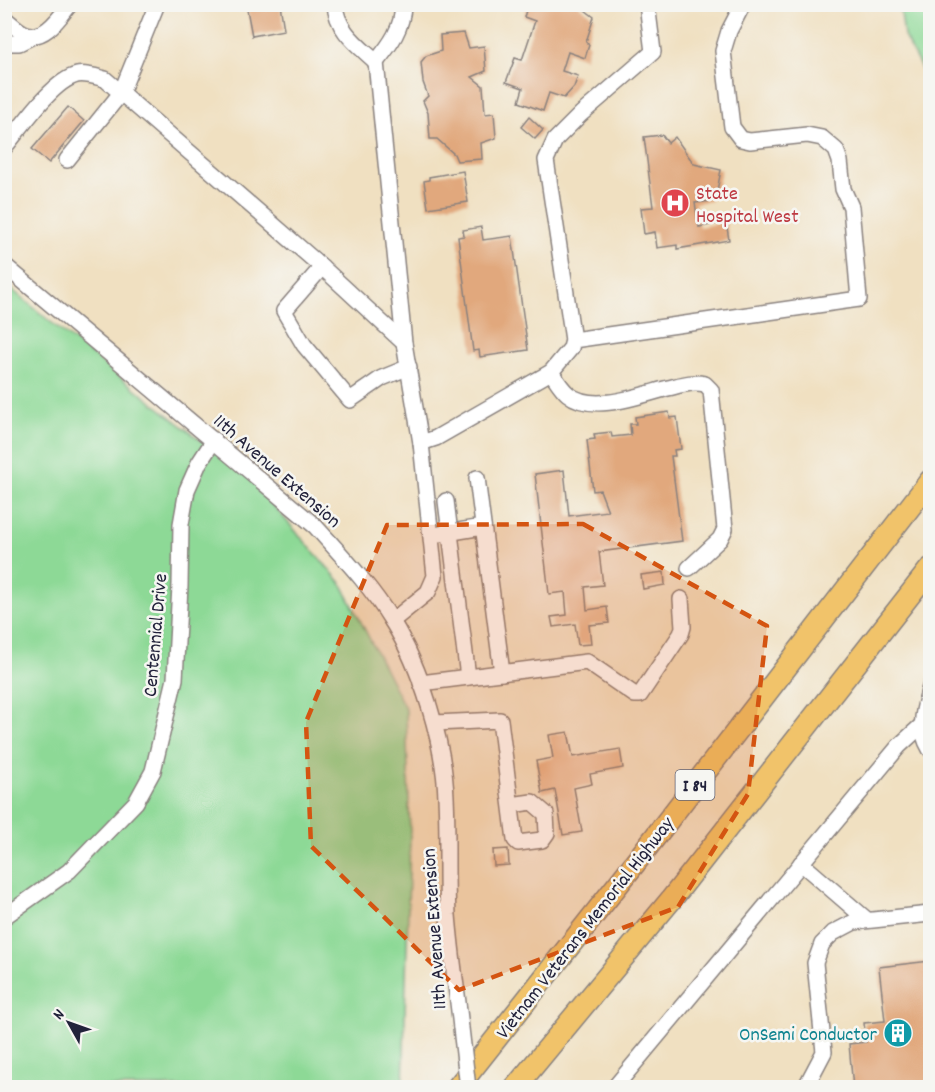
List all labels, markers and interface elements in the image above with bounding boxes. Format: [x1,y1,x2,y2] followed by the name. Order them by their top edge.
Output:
[696,181,799,232] place label: State Hospital West
[659,187,691,219] hospital icon: State Hospital West
[206,409,346,536] street label: 11th Avenue Extension
[138,572,176,698] street label: Centennial Drive
[676,770,714,800] road number: I 84
[491,811,683,1046] street label: Vietnam Veterans Memorial Highway
[416,847,456,1010] street label: 11th Avenue Extension
[39,993,99,1053] north arrow
[48,1004,71,1025] text: N
[882,1017,914,1049] building icon: OnSemi Conductor
[739,1022,878,1050] place label: OnSemi Conductor

